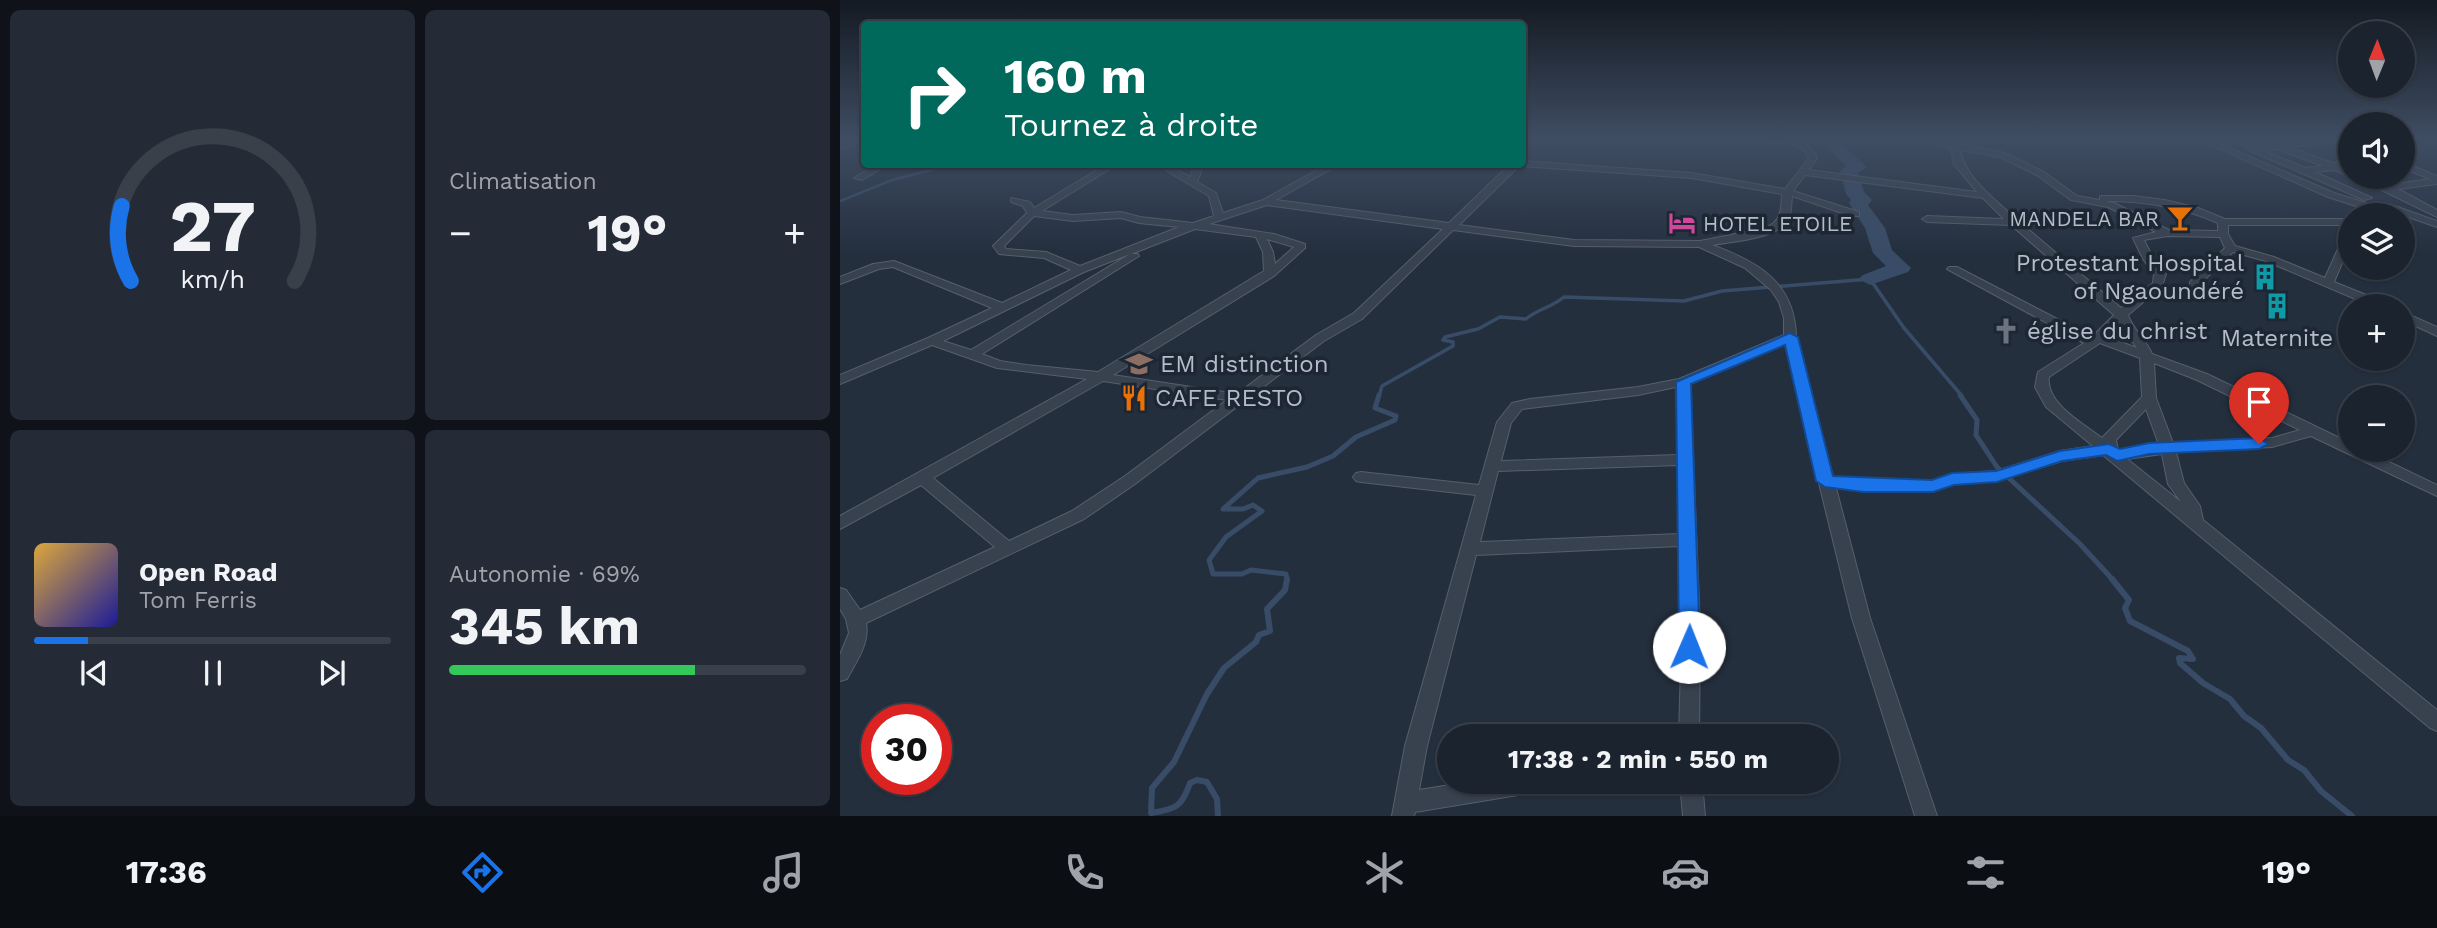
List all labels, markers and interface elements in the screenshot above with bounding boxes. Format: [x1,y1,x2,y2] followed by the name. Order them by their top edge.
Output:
[2338,21,2415,98] north arrow
[2338,21,2415,462] map controls
[1004,47,1147,105] text: 160 m
[889,49,980,140] icon: right
[1004,106,1259,144] text: Tournez à droite
[2338,112,2415,189] button: sound
[449,168,597,195] text: Climatisation
[169,183,256,269] text: 27
[587,203,668,264] text: 19°
[2165,203,2195,233] bar icon: MANDELA BAR
[2338,203,2415,280] button: layers
[2009,206,2159,231] place label: MANDELA BAR
[1667,208,1697,238] hotel icon: HOTEL ETOILE
[449,211,472,255] text: −
[783,211,806,255] text: +
[1703,211,1852,236] place label: HOTEL ETOILE
[2016,249,2245,305] place label: Protestant Hospital of Ngaoundéré
[2250,262,2280,292] building icon: Protestant Hospital of Ngaoundéré
[180,265,245,294] text: km/h
[2262,291,2292,321] building icon: Maternite
[2338,294,2415,371] button: +
[1991,316,2021,346] church icon: église du christ
[2027,317,2207,345] place label: église du christ
[2221,324,2333,352] place label: Maternite
[1124,349,1154,379] school or university icon: EM distinction
[1160,350,1329,378] place label: EM distinction
[2229,372,2289,444] pin
[1119,383,1149,413] restaurant icon: CAFE RESTO
[2240,383,2278,421] icon: arrive
[1155,384,1303,412] place label: CAFE RESTO
[2338,385,2415,462] button: −
[139,557,277,587] text: Open Road
[449,561,640,588] text: Autonomie · 69%
[139,587,257,614] text: Tom Ferris
[449,596,640,657] text: 345 km
[1652,610,1726,684] position arrow
[75,654,113,692] icon: previous
[194,654,232,692] icon: pause
[313,654,351,692] icon: next
[861,704,952,795] speed limit sign: 30
[1508,744,1768,774] text: 17:38 · 2 min · 550 m
[458,848,507,897] icon: directions
[759,848,808,897] icon: music
[1060,848,1109,897] icon: phone
[1360,848,1409,897] icon: climate
[1661,848,1710,897] icon: car
[1961,848,2010,897] icon: filters
[126,853,207,891] text: 17:36
[2262,853,2311,891] text: 19°

